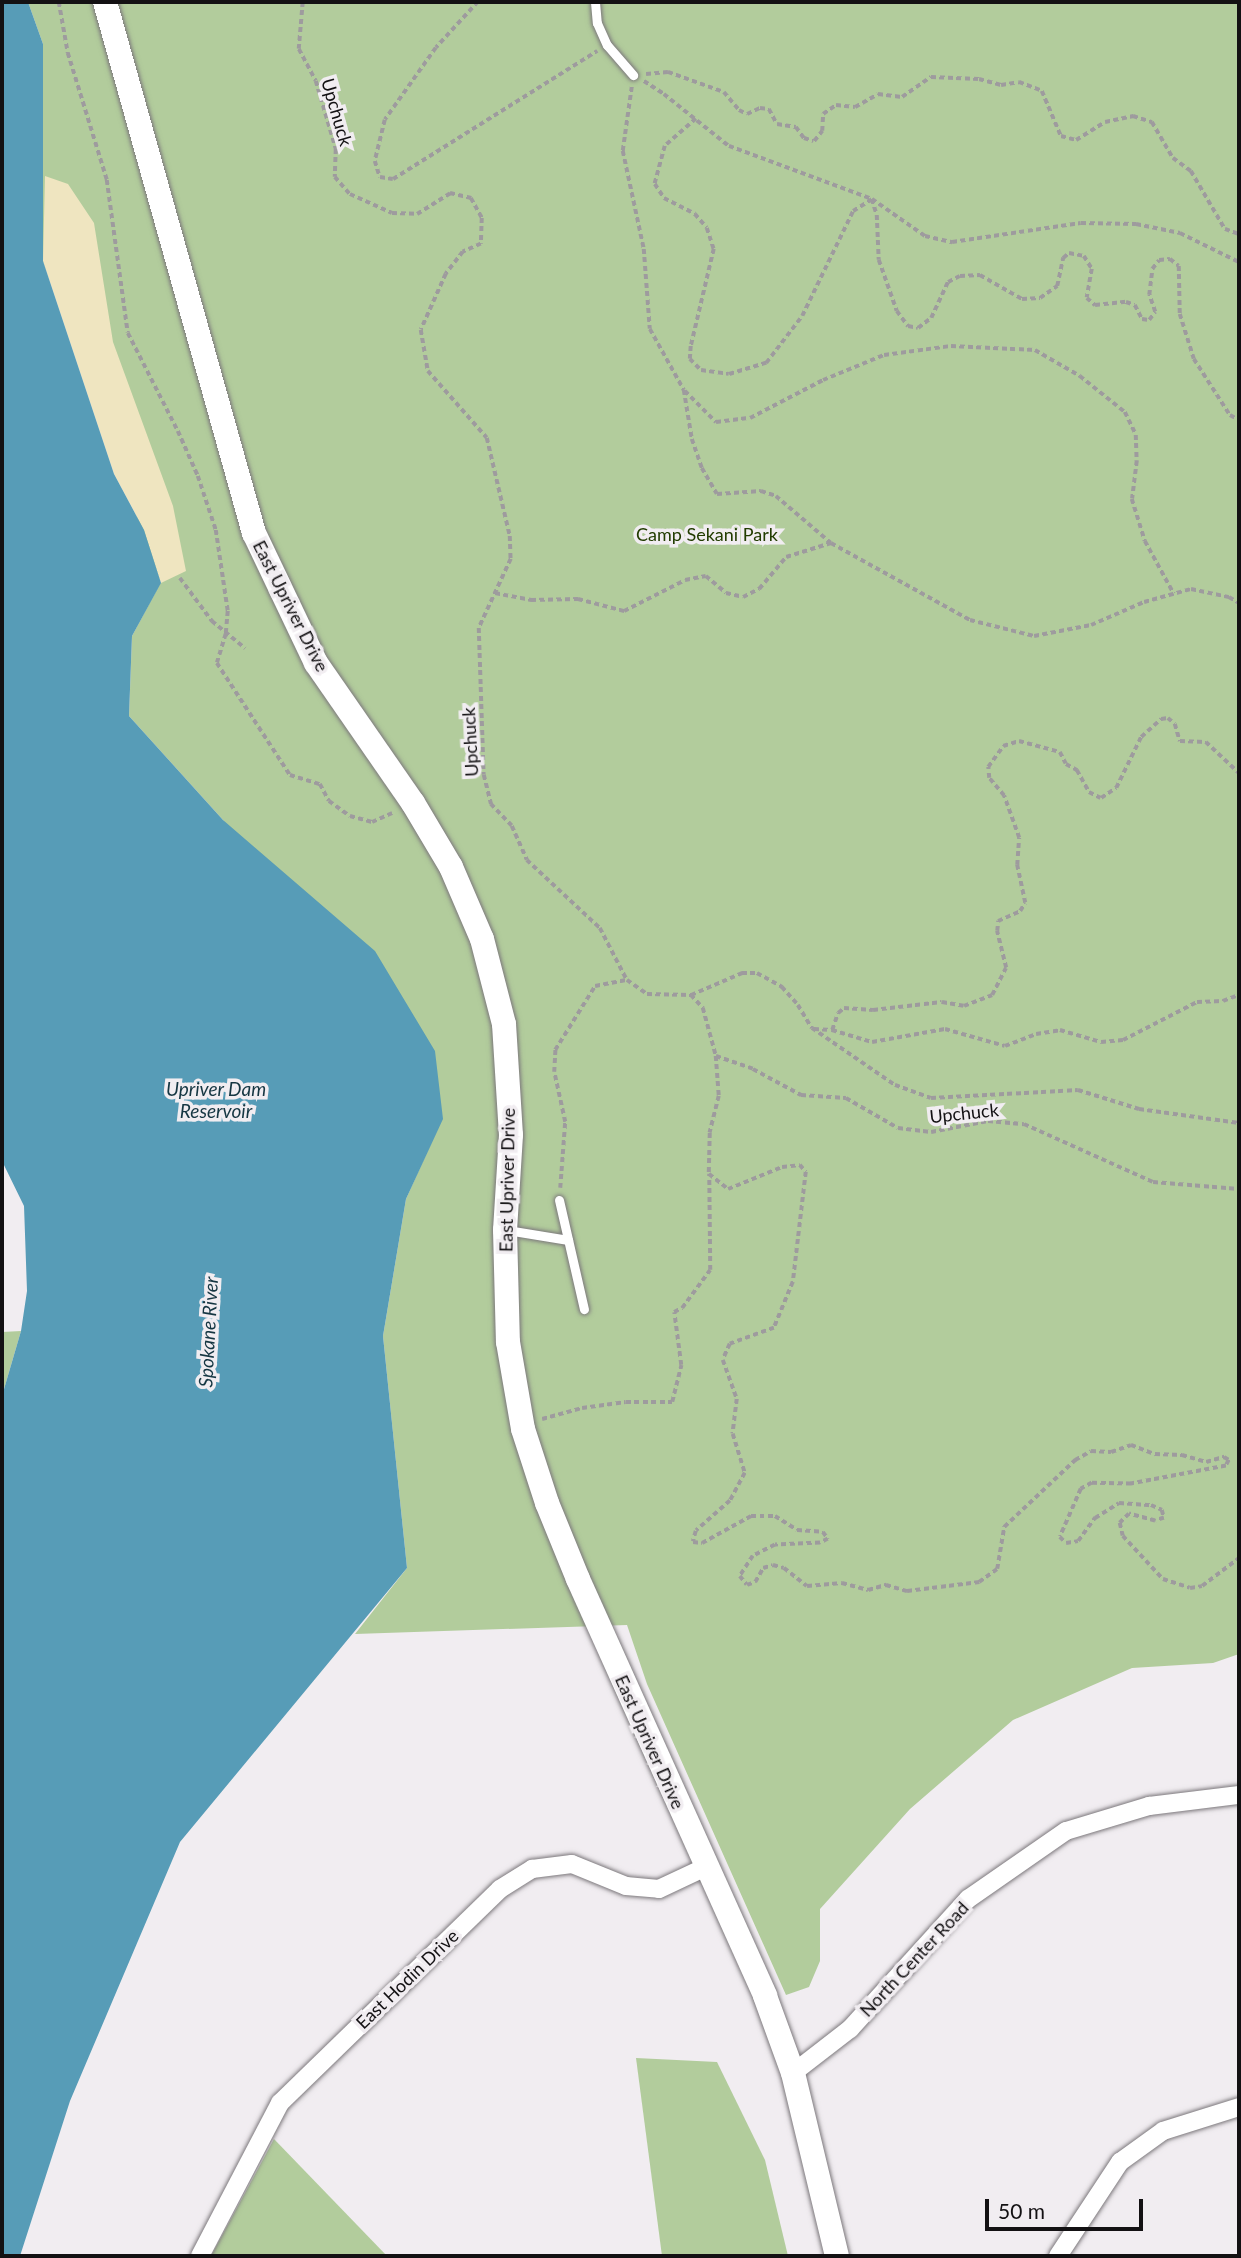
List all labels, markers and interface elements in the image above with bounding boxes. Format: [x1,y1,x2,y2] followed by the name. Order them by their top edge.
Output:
[317,76,357,148] street label: Upchuck
[636,523,778,545] park label: Camp Sekani Park
[249,537,333,675] street label: East Upriver Drive
[457,707,483,777] street label: Upchuck
[166,1078,266,1122] water label: Upriver Dam Reservoir
[928,1099,1000,1127] street label: Upchuck
[495,1108,519,1252] street label: East Upriver Drive
[194,1276,222,1388] water label: Spokane River
[611,1672,689,1812] street label: East Upriver Drive
[855,1897,973,2021] street label: North Center Road
[351,1925,463,2033] street label: East Hodin Drive
[989,2184,1146,2228] scale bar
[998,2198,1045,2223] text: 50 m

